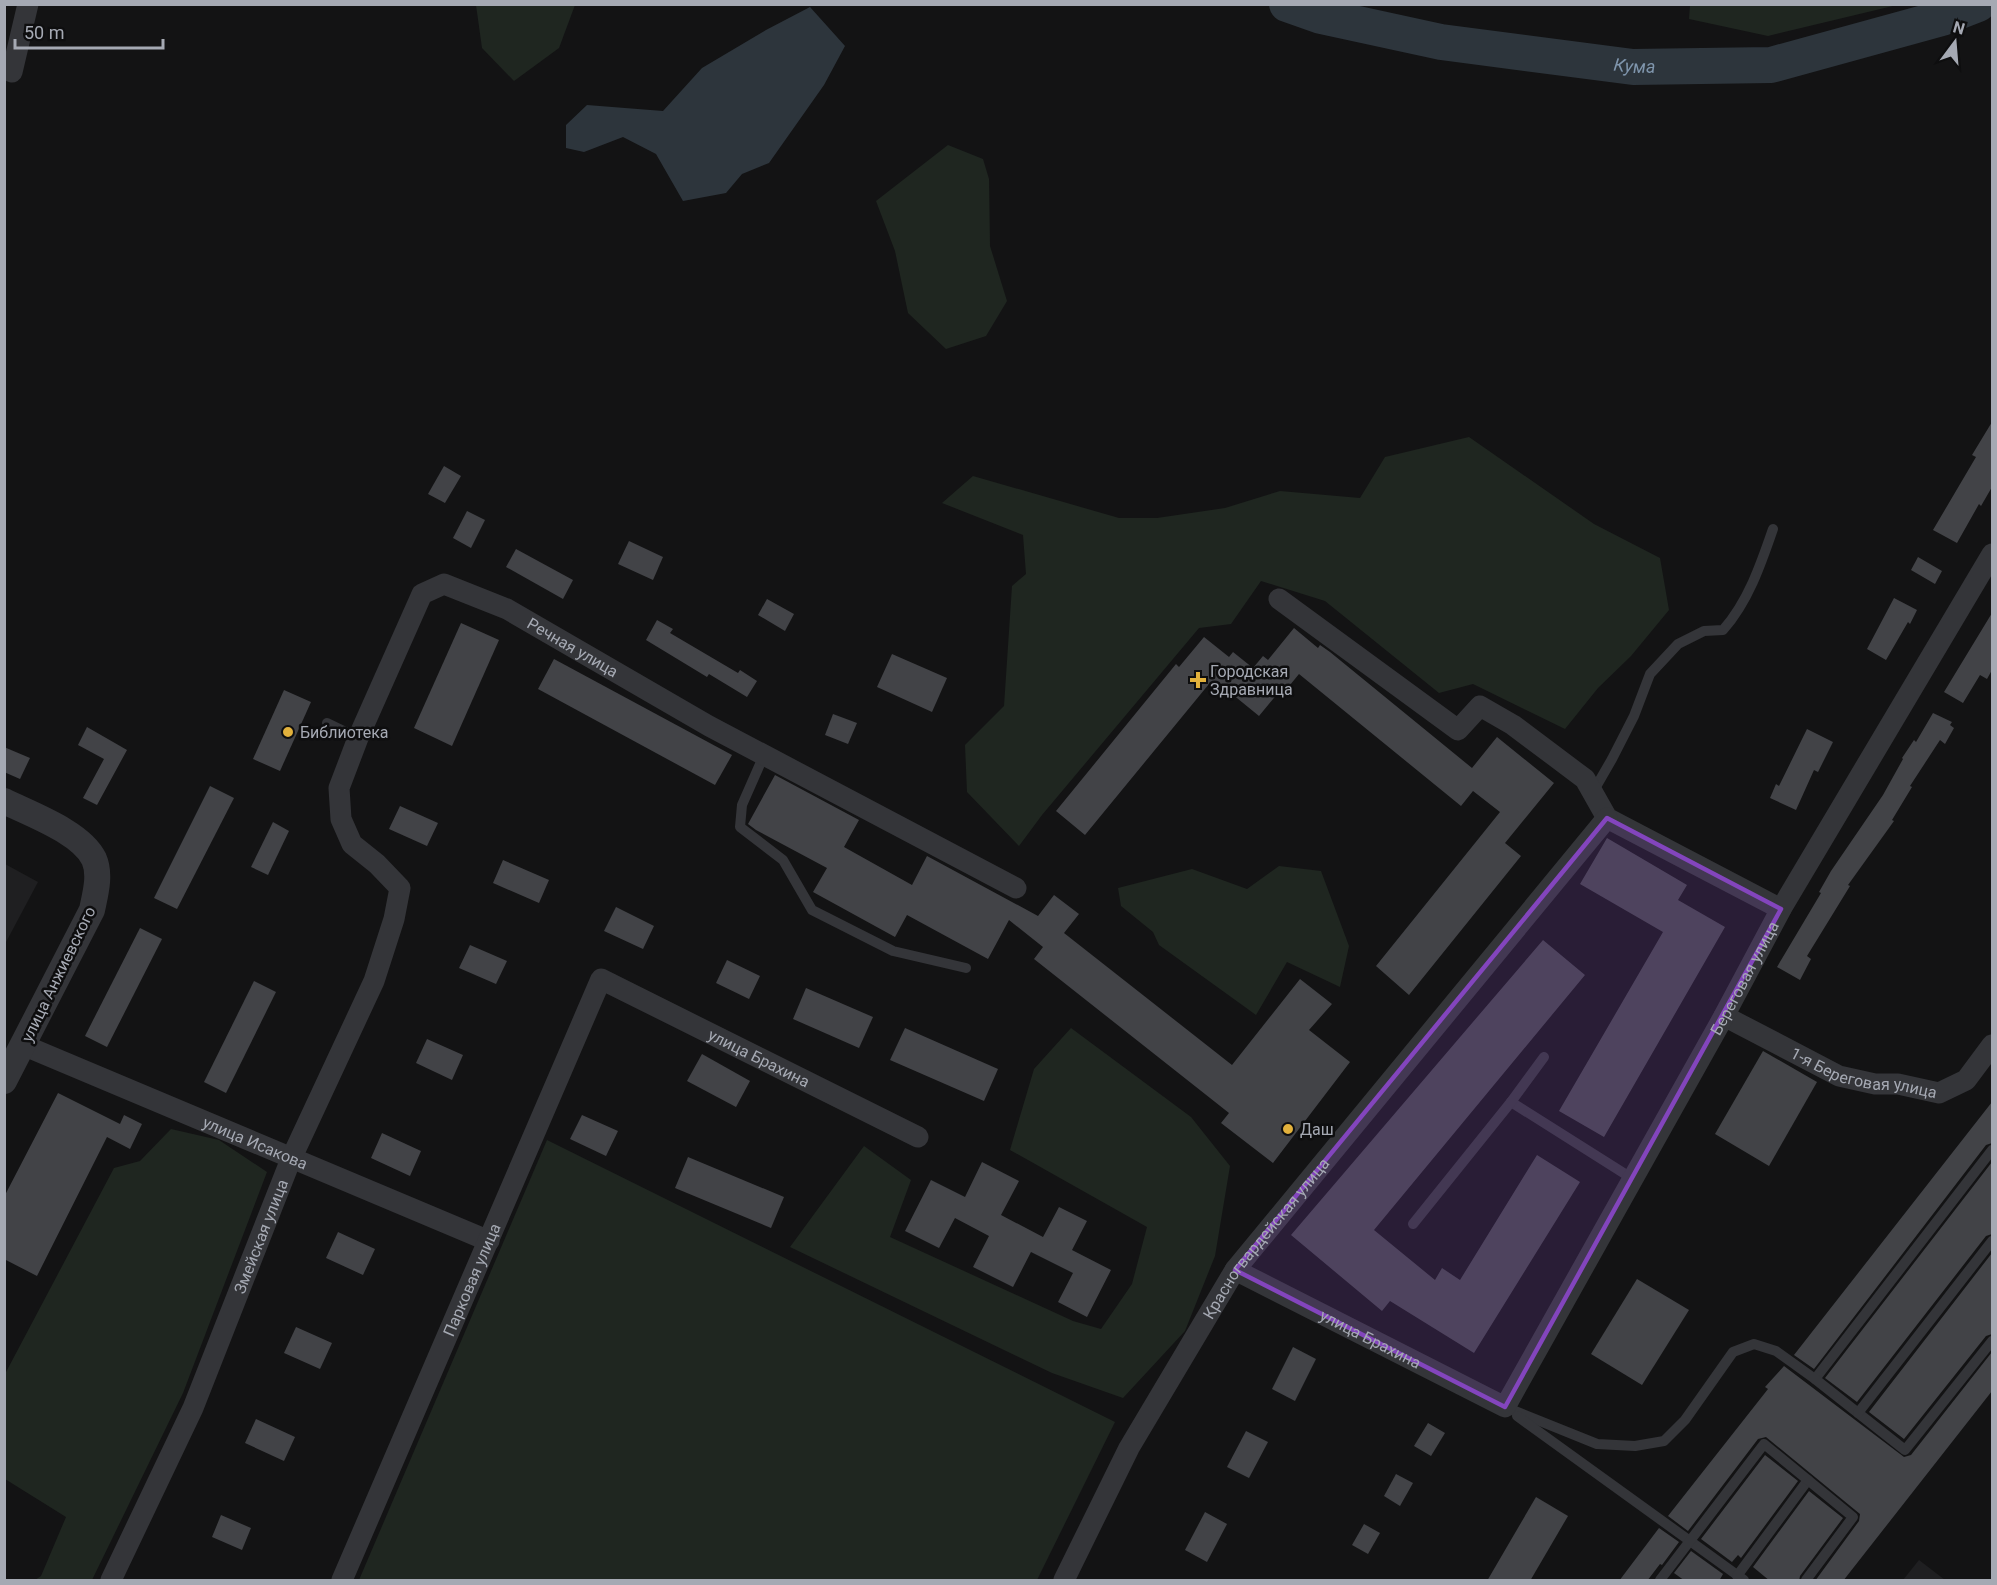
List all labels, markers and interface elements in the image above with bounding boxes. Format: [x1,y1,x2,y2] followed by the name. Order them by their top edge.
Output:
[15,12,164,50] scale bar
[1925,12,1985,72] north arrow
[1951,17,1967,39] text: N
[24,22,64,43] text: 50 m
[1613,54,1655,77] water label: Кума
[524,614,621,681] street label: Речная улица
[1210,662,1293,699] place label: Городская Здравница
[1191,673,1205,687] marker: Городская Здравница
[300,723,389,742] place label: Библиотека
[281,725,295,739] marker: Библиотека
[17,903,100,1045] street label: улица Анжиевского
[1706,918,1783,1038] street label: Береговая улица
[705,1025,813,1091] street label: улица Брахина
[1787,1044,1939,1102] street label: 1-я Береговая улица
[200,1113,310,1174] street label: улица Исакова
[1300,1120,1334,1139] place label: Даш
[1281,1122,1295,1136] marker: Даш
[1199,1154,1333,1323] street label: Красногвардейская улица
[230,1177,292,1297] street label: Змейская улица
[439,1220,505,1339] street label: Парковая улица
[1317,1306,1424,1373] street label: улица Брахина

